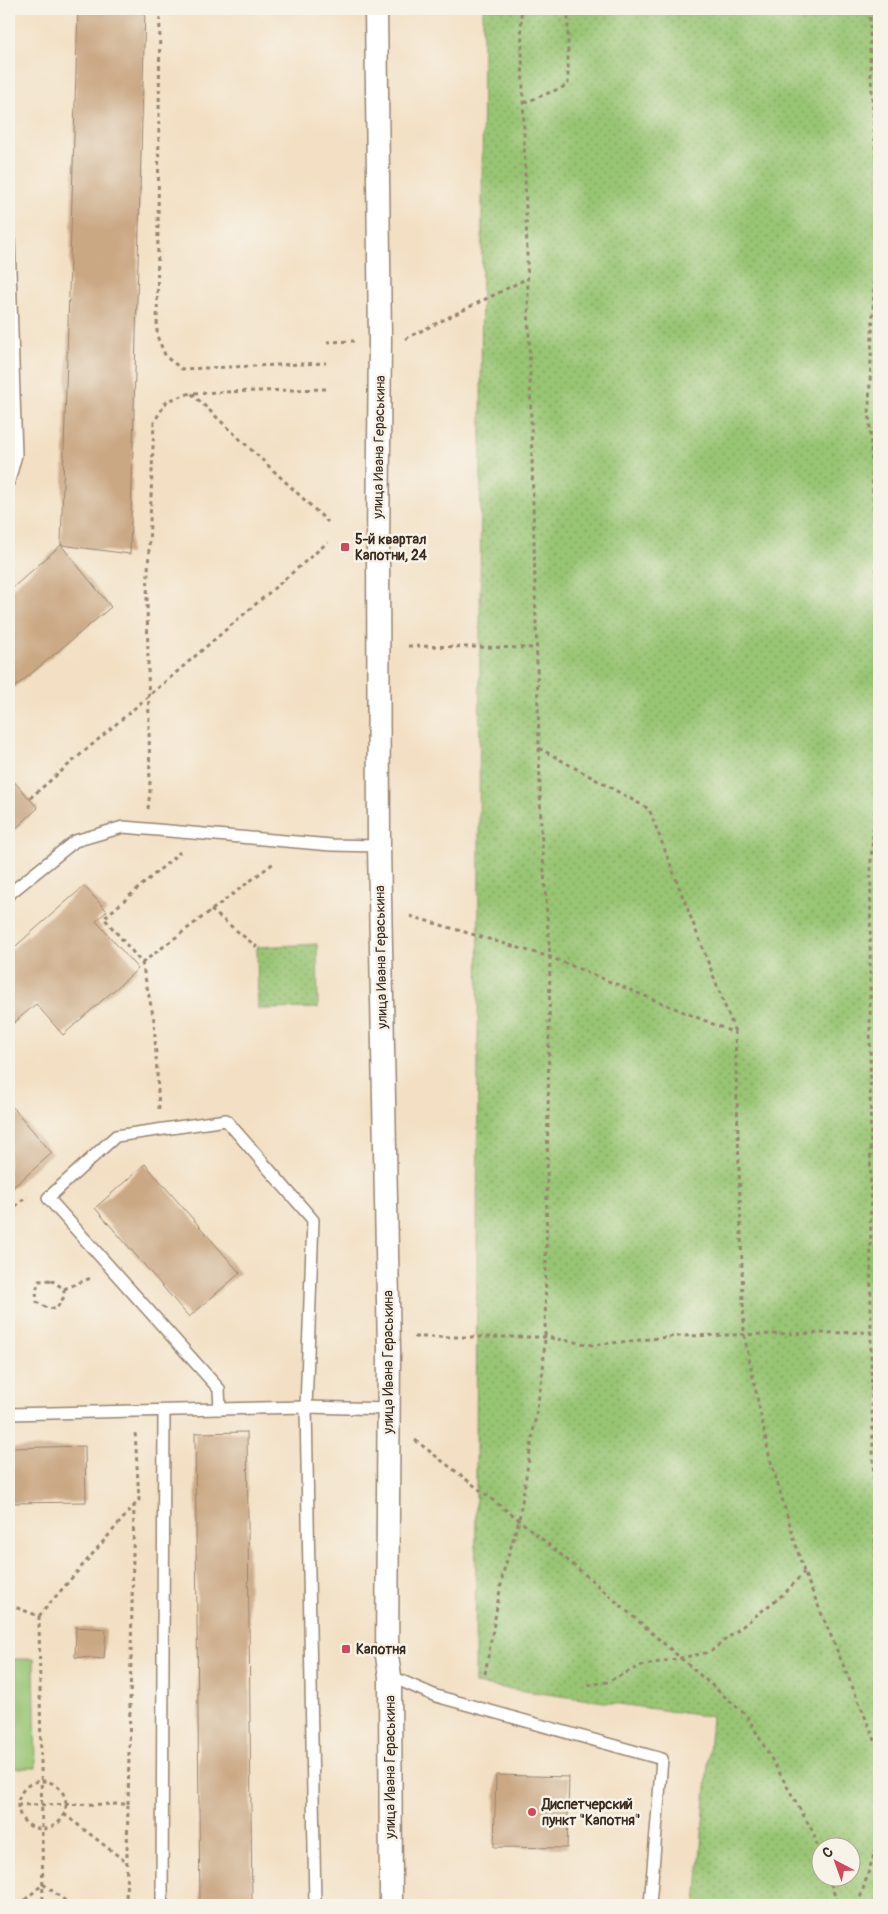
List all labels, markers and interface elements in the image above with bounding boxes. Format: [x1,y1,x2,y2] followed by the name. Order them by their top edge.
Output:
[369,375,389,520] street label: улица Ивана Гераськина
[355,531,428,564] place label: 5-й квартал Капотни, 24
[339,541,351,553] marker: 5-й квартал Капотни, 24
[371,885,391,1030] street label: улица Ивана Гераськина
[380,1290,397,1435] street label: улица Ивана Гераськина
[356,1641,406,1658] place label: Капотня
[340,1643,352,1655] marker: Капотня
[382,1695,399,1840] street label: улица Ивана Гераськина
[541,1796,641,1829] place label: Диспетчерский пункт "Капотня"
[526,1806,538,1818] marker: Диспетчерский пункт "Капотня"
[810,1836,860,1886] north arrow
[819,1843,837,1862] text: С

